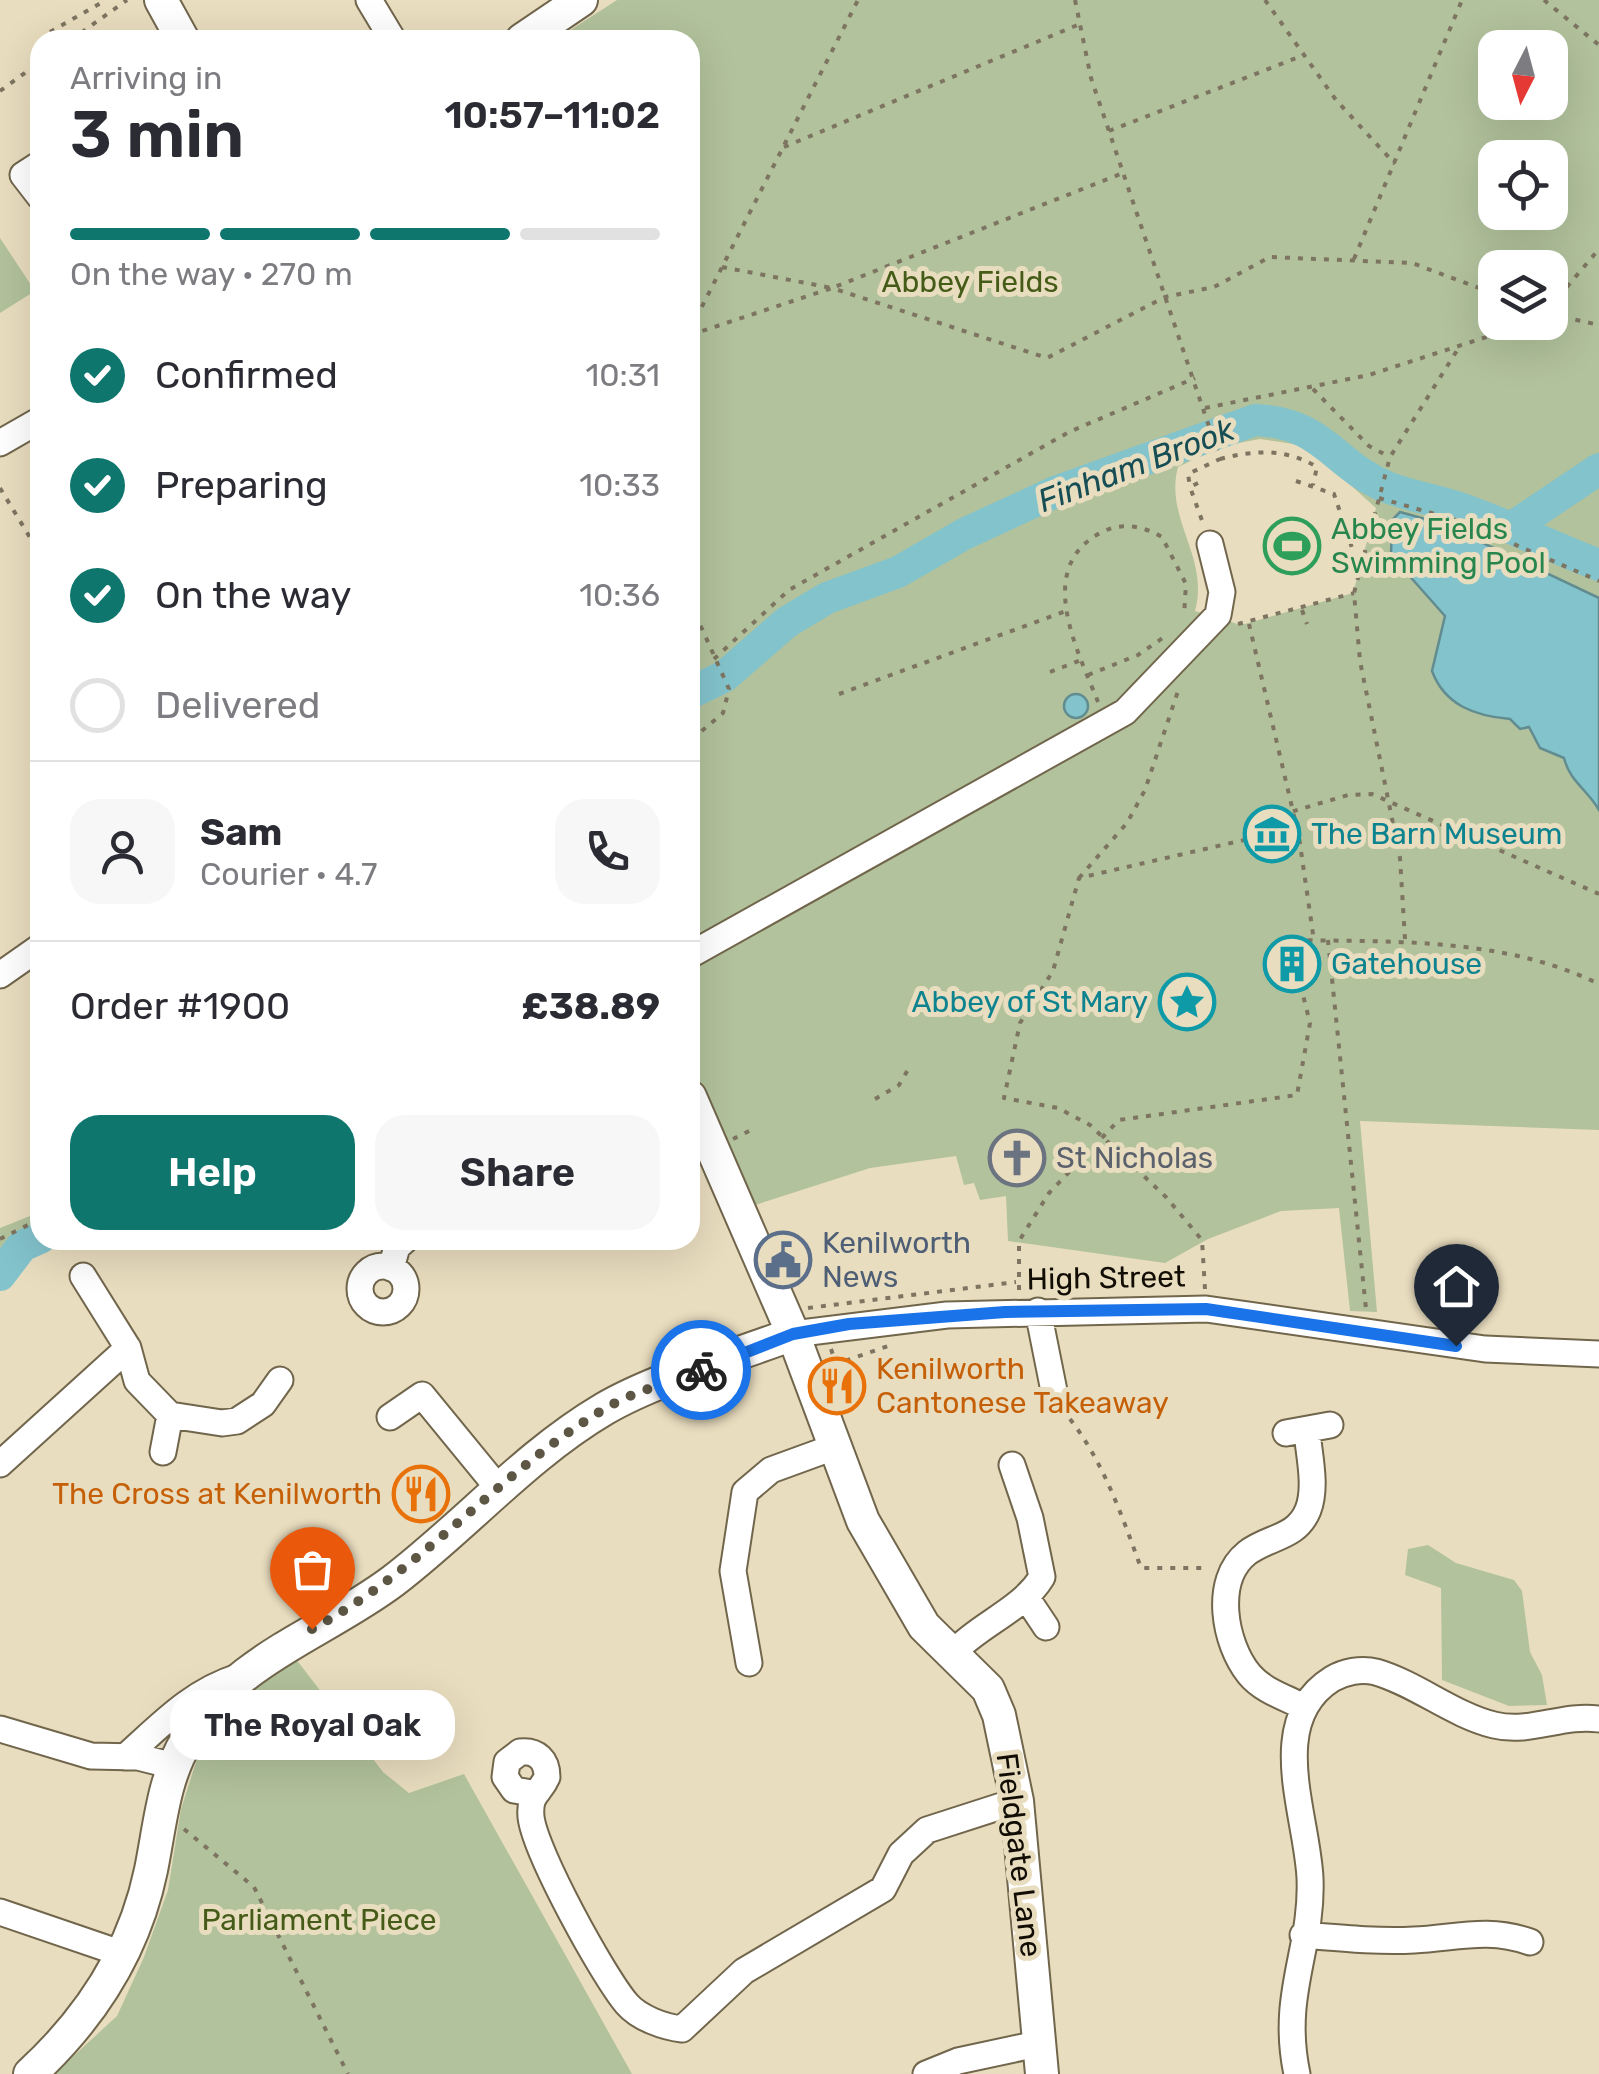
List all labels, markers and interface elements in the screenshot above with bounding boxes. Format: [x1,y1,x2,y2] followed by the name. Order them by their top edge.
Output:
[1478,30,1568,120] north arrow
[1478,30,1568,340] map controls
[70,59,222,97] text: Arriving in
[444,92,660,138] text: 10:57–11:02
[70,96,244,173] text: 3 min
[1478,140,1568,230] button: locate
[1478,250,1568,340] button: layers
[70,255,353,293] text: On the way · 270 m
[881,264,1059,300] park label: Abbey Fields
[70,348,125,403] icon: check
[155,352,338,398] text: Confirmed
[585,356,660,394] text: 10:31
[1033,410,1240,520] water label: Finham Brook
[70,458,125,513] icon: check
[155,462,328,508] text: Preparing
[579,466,660,504] text: 10:33
[1331,511,1546,581] place label: Abbey Fields Swimming Pool
[1262,516,1322,576] sports icon: Abbey Fields Swimming Pool
[70,568,125,623] icon: check
[155,572,351,618] text: On the way
[579,576,660,614] text: 10:36
[155,682,320,728] text: Delivered
[70,799,175,904] button: person
[555,799,660,904] button: phone
[1242,804,1302,864] museum icon: The Barn Museum
[200,809,282,855] text: Sam
[1311,816,1562,852] place label: The Barn Museum
[200,855,377,893] text: Courier · 4.7
[1262,934,1322,994] building icon: Gatehouse
[1331,946,1482,982] place label: Gatehouse
[1157,972,1217,1032] place icon: Abbey of St Mary
[70,983,290,1029] text: Order #1900
[521,983,660,1029] text: £38.89
[912,984,1148,1020] place label: Abbey of St Mary
[70,1115,355,1230] button: Help
[375,1115,660,1230] button: Share
[987,1128,1047,1188] church icon: St Nicholas
[1056,1140,1213,1176] place label: St Nicholas
[822,1225,971,1295] place label: Kenilworth News
[753,1230,813,1290] public building icon: Kenilworth News
[1414,1244,1499,1347] pin
[1026,1259,1186,1297] street label: High Street
[1429,1259,1484,1314] icon: home
[651,1320,751,1420] courier
[674,1343,729,1398] icon: bike
[876,1351,1169,1421] place label: Kenilworth Cantonese Takeaway
[807,1356,867,1416] restaurant icon: Kenilworth Cantonese Takeaway
[391,1464,451,1524] restaurant icon: The Cross at Kenilworth
[52,1476,382,1512] place label: The Cross at Kenilworth
[270,1527,355,1630] pin
[285,1542,340,1597] icon: bag
[170,1689,454,1759] callout: The Royal Oak
[204,1706,421,1744] text: The Royal Oak
[989,1751,1049,1959] street label: Fieldgate Lane
[201,1902,437,1938] park label: Parliament Piece

